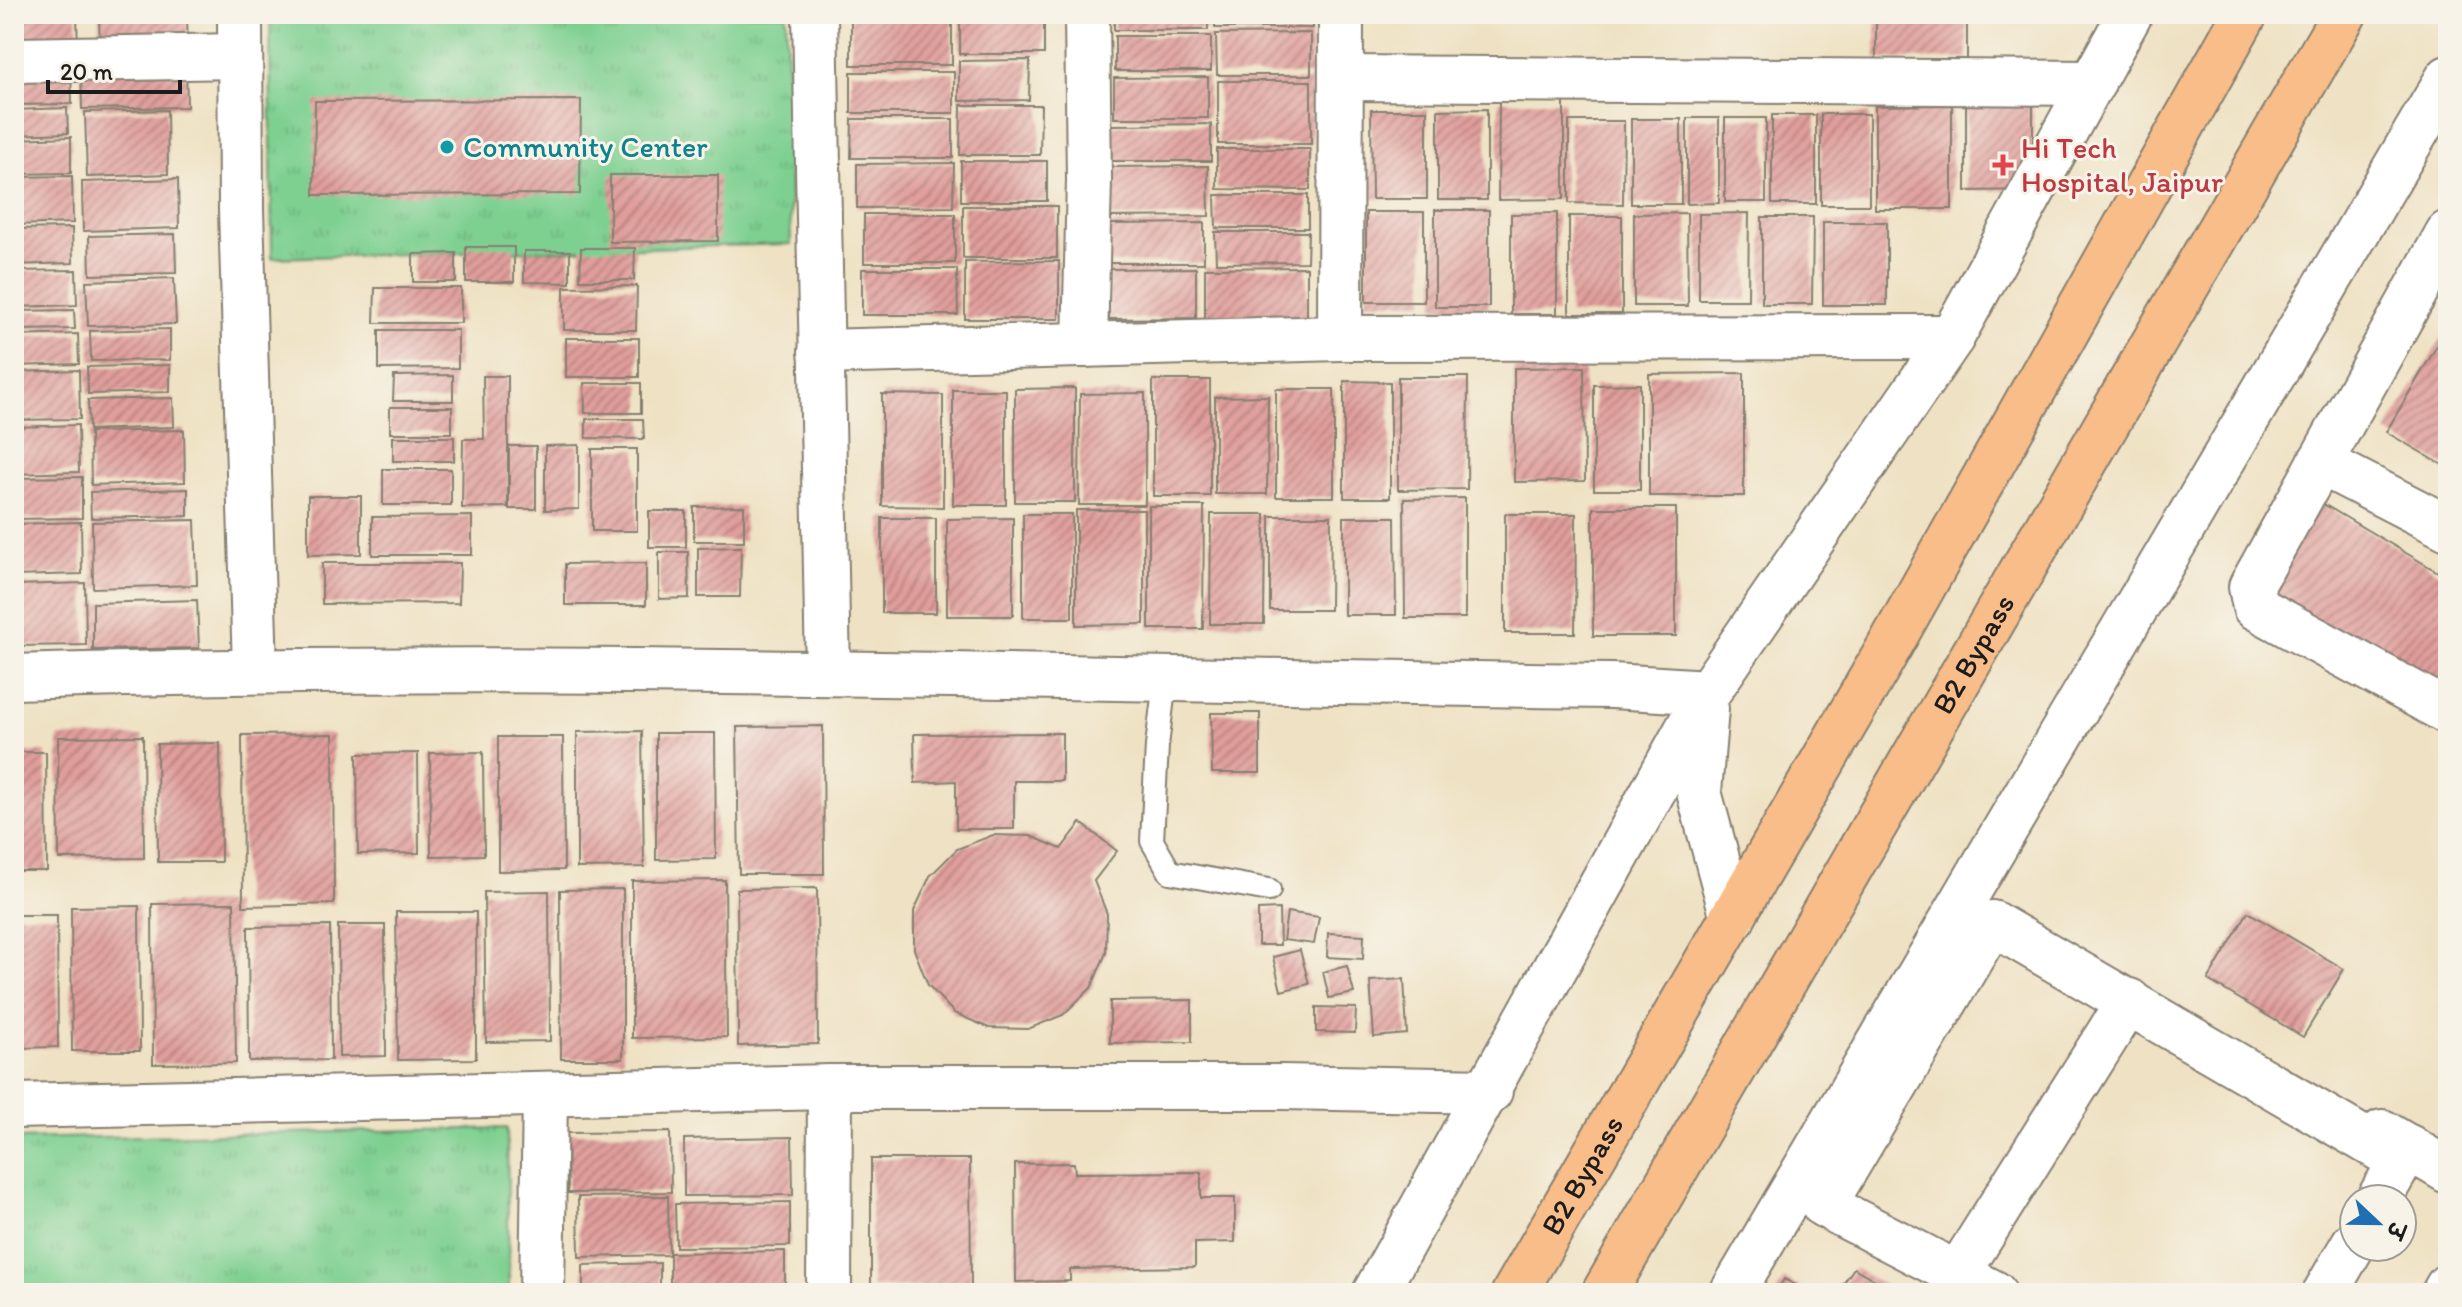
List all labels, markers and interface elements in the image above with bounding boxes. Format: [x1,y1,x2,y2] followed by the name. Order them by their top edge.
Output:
[48,44,180,94] scale bar
[60,57,113,86] text: 20 m
[463,128,708,165] place label: Community Center
[2021,129,2223,200] place label: Hi Tech Hospital, Jaipur
[438,138,456,156] marker: Community Center
[1992,154,2014,176] marker: Hi Tech Hospital, Jaipur
[1924,587,2022,720] street label: B2 Bypass
[1533,1109,1631,1242] street label: B2 Bypass
[2338,1183,2418,1263] north arrow
[2380,1217,2412,1244] text: उ

